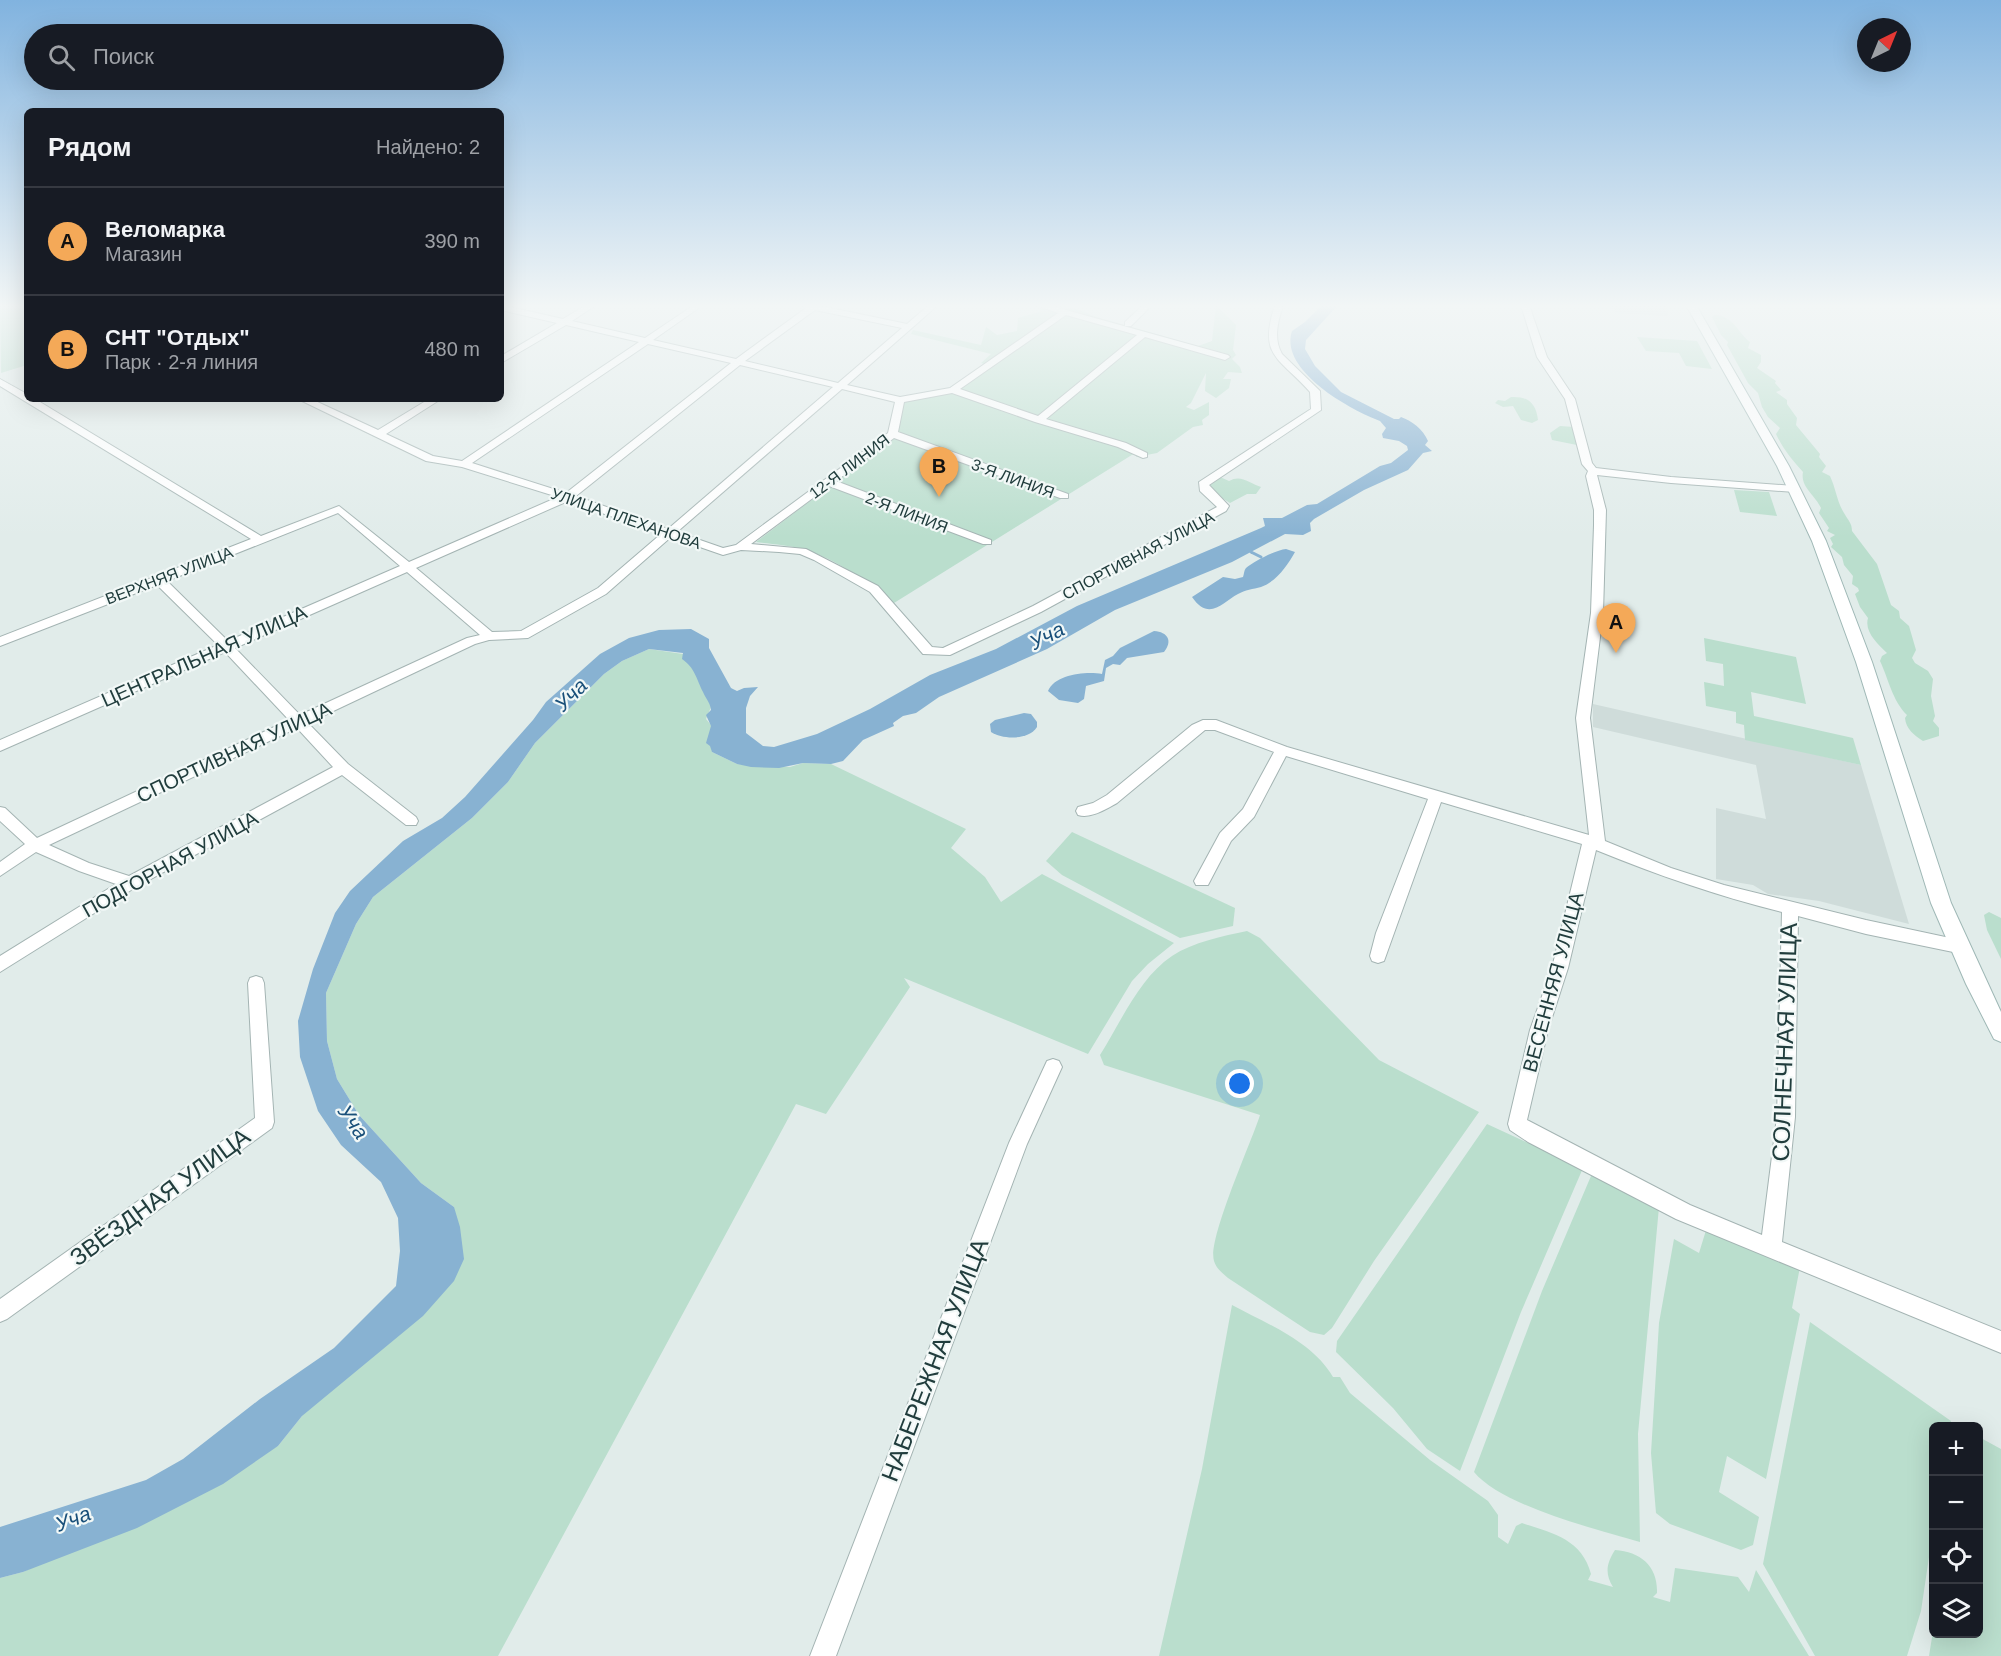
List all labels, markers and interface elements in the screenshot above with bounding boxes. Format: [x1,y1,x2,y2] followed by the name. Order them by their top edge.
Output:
[1857,18,1911,72] north arrow
[24,24,504,90] search box
[45,41,78,74] icon: search
[93,44,154,69] text: Поиск
[48,132,131,162] text: Рядом
[376,136,480,158] text: Найдено: 2
[105,217,225,242] text: Веломарка
[60,230,75,252] text: A
[424,230,480,252] text: 390 m
[105,243,182,265] text: Магазин
[105,325,250,350] text: СНТ "Отдых"
[60,338,75,360] text: B
[424,338,480,360] text: 480 m
[105,351,258,373] text: Парк · 2-я линия
[806,431,893,502] street label: 12-Я ЛИНИЯ
[920,448,958,497] pin: B
[969,456,1057,501] street label: 3-Я ЛИНИЯ
[549,485,703,552] street label: УЛИЦА ПЛЕХАНОВА
[863,489,950,536] street label: 2-Я ЛИНИЯ
[1059,508,1217,603] street label: СПОРТИВНАЯ УЛИЦА
[103,543,236,608] street label: ВЕРХНЯЯ УЛИЦА
[98,600,311,711] street label: ЦЕНТРАЛЬНАЯ УЛИЦА
[1596,604,1636,653] pin: A
[1025,617,1068,654] water label: Уча
[549,674,592,716] water label: Уча
[133,697,335,807] street label: СПОРТИВНАЯ УЛИЦА
[78,806,262,921] street label: ПОДГОРНАЯ УЛИЦА
[1518,889,1588,1074] street label: ВЕСЕННЯЯ УЛИЦА
[1767,922,1802,1162] street label: СОЛНЕЧНАЯ УЛИЦА
[1225,1069,1254,1098] your location
[333,1100,373,1143] water label: Уча
[64,1122,255,1271] street label: ЗВЁЗДНАЯ УЛИЦА
[876,1235,993,1485] street label: НАБЕРЕЖНАЯ УЛИЦА
[1929,1422,1983,1638] map controls
[1929,1422,1983,1476] button: +
[1929,1476,1983,1530] button: −
[51,1501,94,1536] water label: Уча
[1929,1530,1983,1584] button: locate
[1929,1584,1983,1638] button: layers

